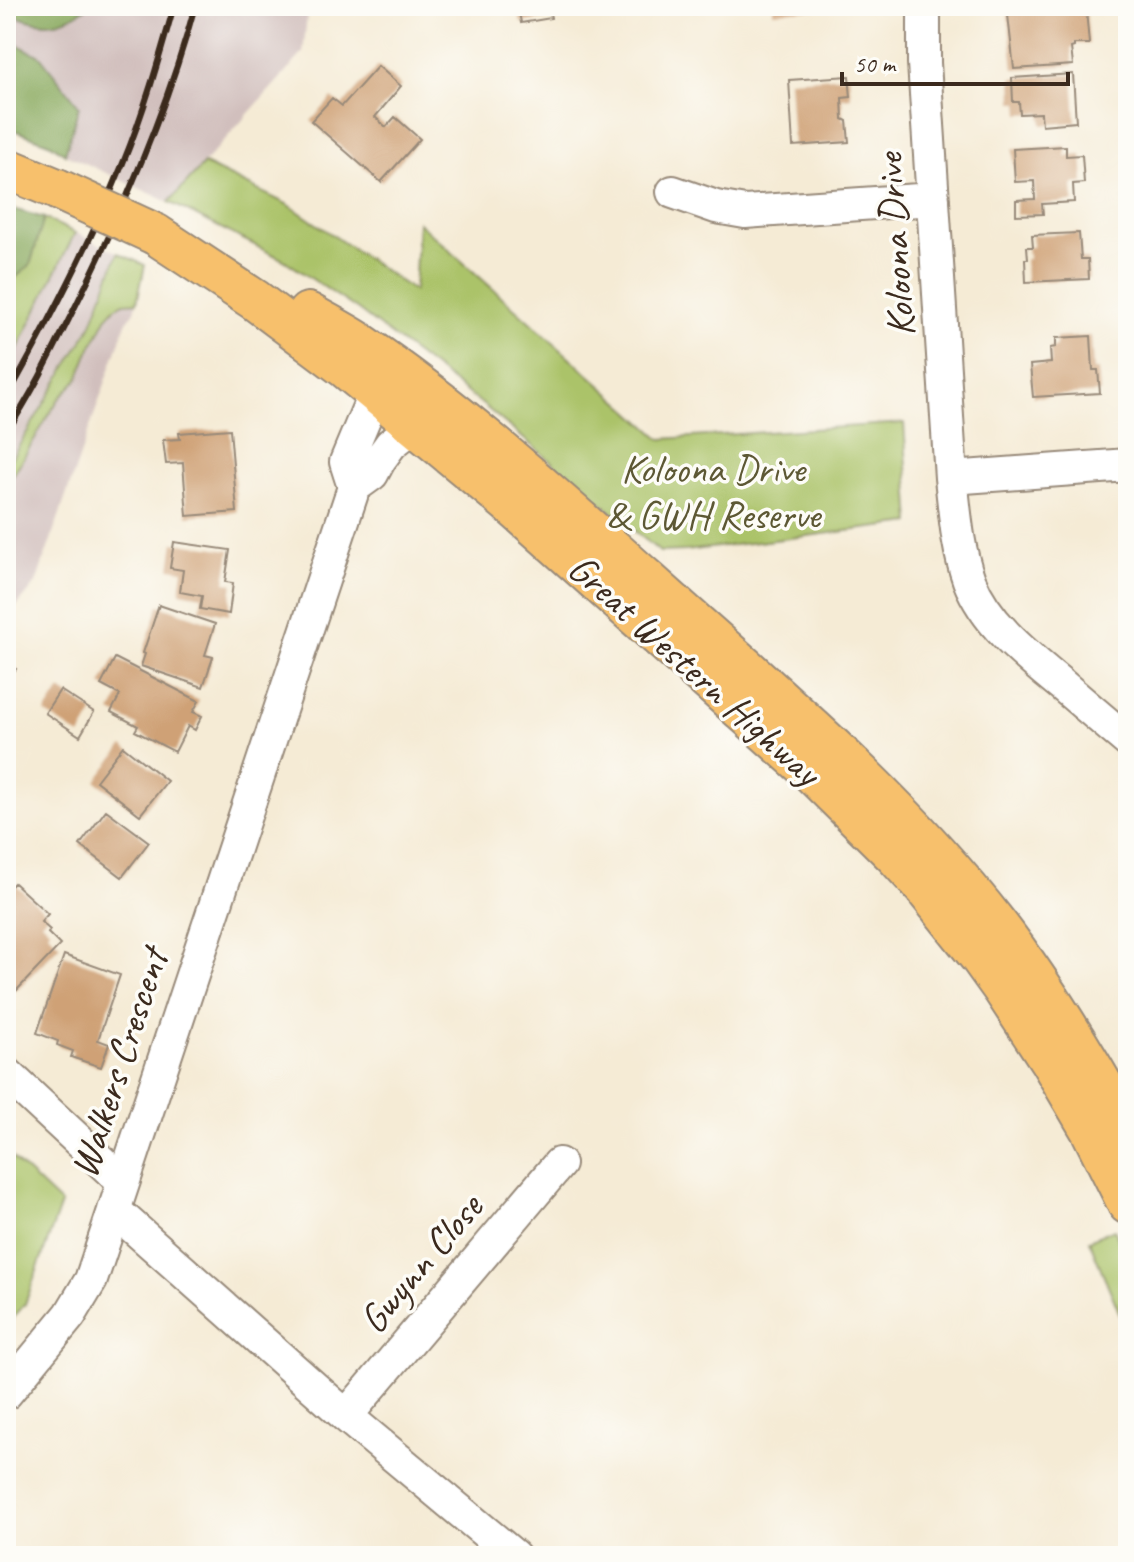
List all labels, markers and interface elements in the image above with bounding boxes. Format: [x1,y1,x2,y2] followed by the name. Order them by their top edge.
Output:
[842,36,1068,86] scale bar
[854,49,897,79] text: 50 m
[863,149,926,338] street label: Koloona Drive
[606,444,823,540] park label: Koloona Drive & GWH Reserve
[558,543,833,799] street label: Great Western Highway
[59,938,181,1184] street label: Walkers Crescent
[348,1182,495,1343] street label: Gwynn Close

